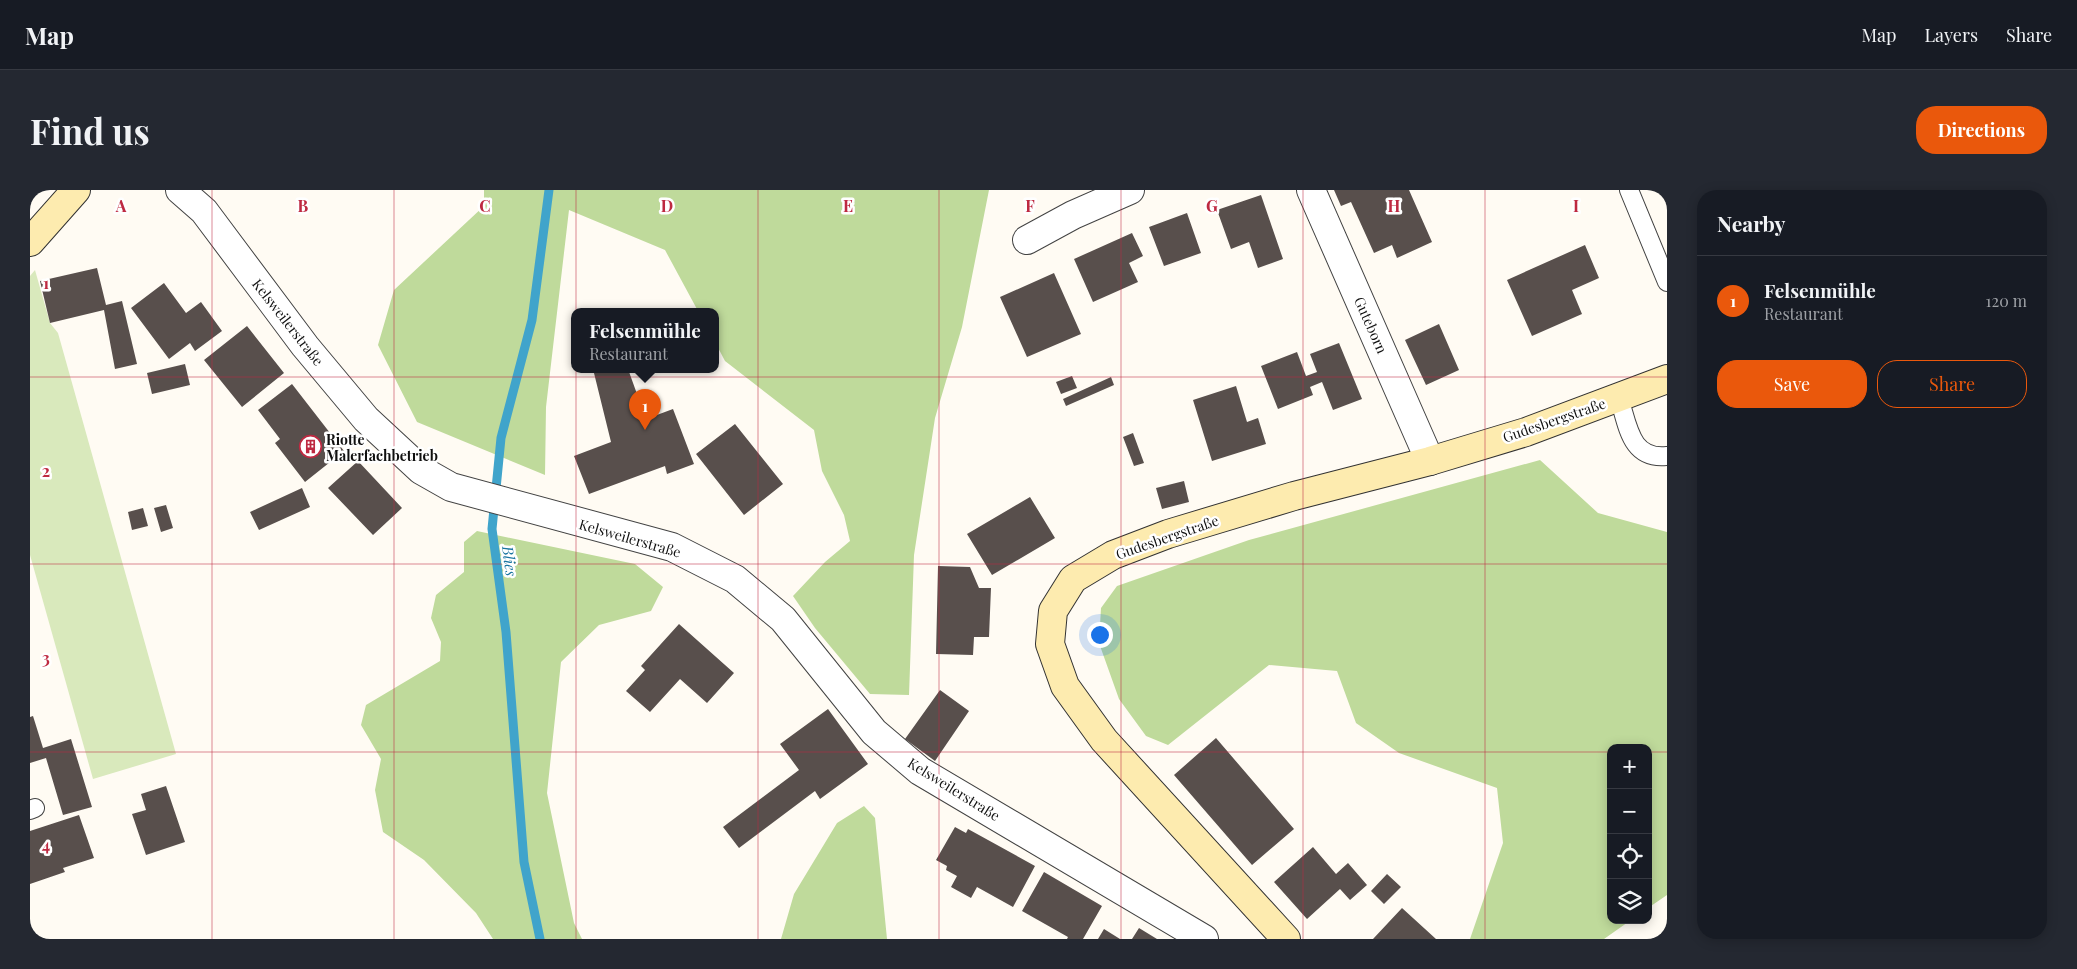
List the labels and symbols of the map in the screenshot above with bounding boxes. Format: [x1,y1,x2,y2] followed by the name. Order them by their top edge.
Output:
[115,195,127,216] text: A
[298,195,309,216] text: B
[479,195,491,216] text: C
[661,195,673,216] text: D
[843,195,853,216] text: E
[1025,195,1035,216] text: F
[1206,195,1218,216] text: G
[1388,195,1401,216] text: H
[1573,195,1579,216] text: I
[43,272,49,293] text: 1
[248,275,328,369] street label: Kelsweilerstraße
[1350,294,1392,357] street label: Guteborn
[629,389,661,430] pin: 1
[1500,393,1608,447] street label: Gudesbergstraße
[326,430,438,465] place label: Riotte Malerfachbetrieb
[298,435,322,459] building icon: Riotte Malerfachbetrieb
[42,460,50,481] text: 2
[1113,510,1221,564] street label: Gudesbergstraße
[577,514,683,562] street label: Kelsweilerstraße
[498,544,522,578] water label: Blies
[1087,622,1113,648] your location
[42,647,50,668] text: 3
[904,753,1004,825] street label: Kelsweilerstraße
[42,834,50,855] text: 4

